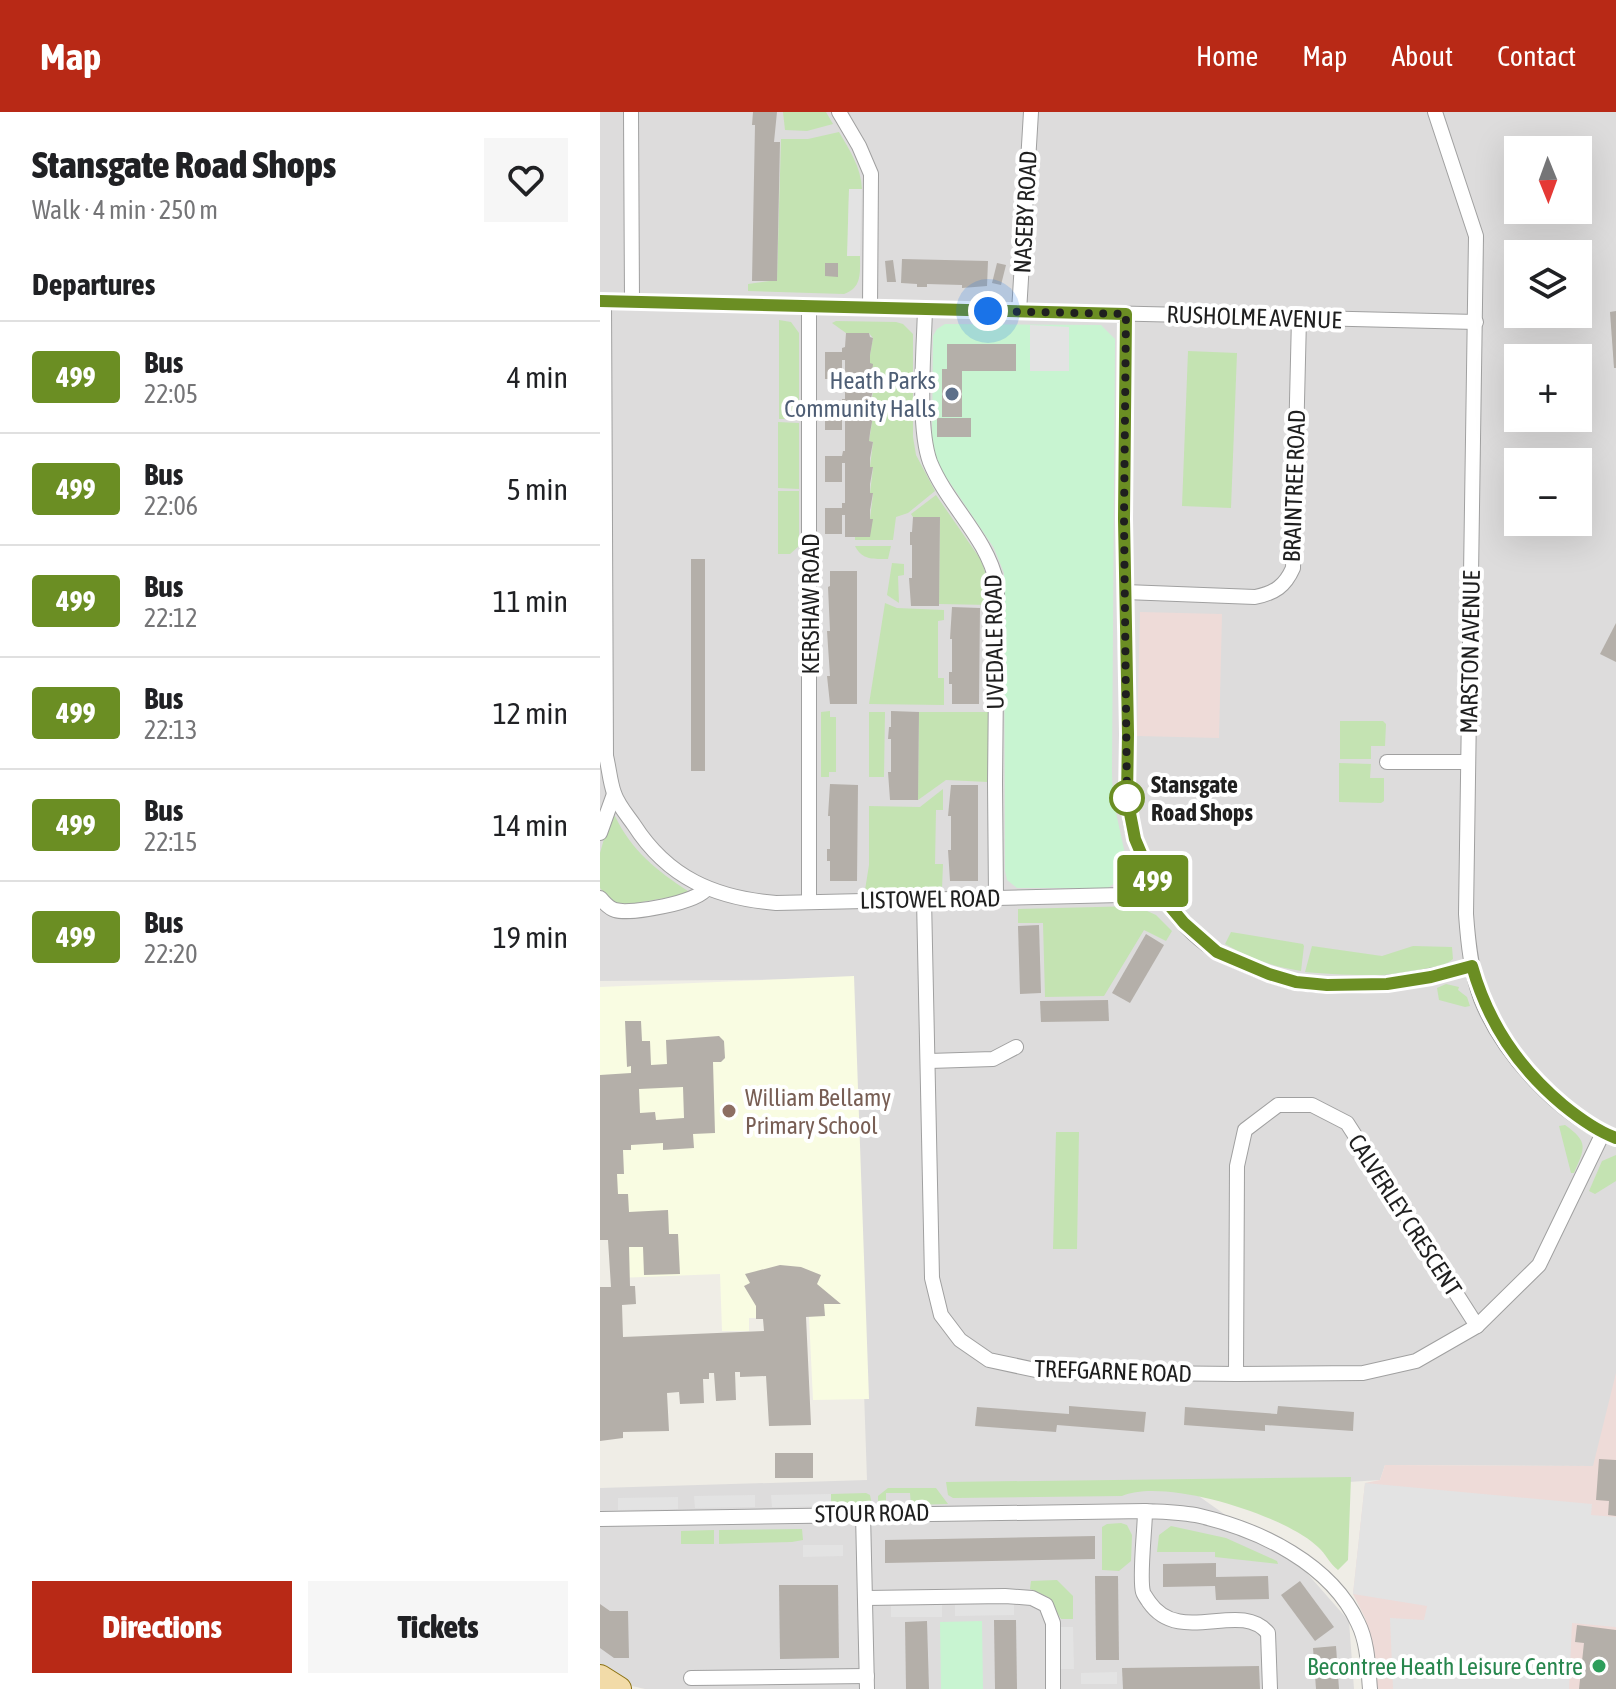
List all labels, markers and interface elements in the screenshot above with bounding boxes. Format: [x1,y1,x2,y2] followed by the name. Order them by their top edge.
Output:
[40,35,101,78] text: Map
[1196,40,1258,72] text: Home
[1302,40,1347,72] text: Map
[1391,40,1453,72] text: About
[1497,40,1576,72] text: Contact
[1504,136,1592,224] north arrow
[1504,136,1592,536] map controls
[484,138,568,222] button: heart
[32,143,336,186] text: Stansgate Road Shops
[1008,150,1042,274] street label: NASEBY ROAD
[32,195,218,225] text: Walk · 4 min · 250 m
[1504,240,1592,328] button: layers
[32,267,155,301] text: Departures
[968,291,1008,331] your location
[1166,300,1342,334] street label: RUSHOLME AVENUE
[1504,344,1592,432] button: +
[144,345,183,379] text: Bus
[507,360,568,394] text: 4 min
[56,361,96,393] text: 499
[784,367,936,422] place label: Heath Parks Community Halls
[144,379,198,409] text: 22:05
[943,385,961,403] marker: Heath Parks Community Halls
[1278,409,1310,563] street label: BRAINTREE ROAD
[1504,448,1592,536] button: −
[144,457,183,491] text: Bus
[507,472,568,506] text: 5 min
[56,473,96,505] text: 499
[144,491,198,521] text: 22:06
[797,534,824,674] street label: KERSHAW ROAD
[144,569,183,603] text: Bus
[1455,570,1485,734] street label: MARSTON AVENUE
[979,574,1009,710] street label: UVEDALE ROAD
[493,584,568,618] text: 11 min
[56,585,96,617] text: 499
[144,603,198,633] text: 22:12
[144,681,183,715] text: Bus
[493,696,568,730] text: 12 min
[56,697,96,729] text: 499
[144,715,198,745] text: 22:13
[1151,771,1253,826] place label: Stansgate Road Shops
[1110,781,1144,815] marker: Stansgate Road Shops
[144,793,183,827] text: Bus
[493,808,568,842] text: 14 min
[56,809,96,841] text: 499
[144,827,198,857] text: 22:15
[1107,855,1199,907] line badge: 499
[1133,865,1173,897] text: 499
[860,884,1000,914] street label: LISTOWEL ROAD
[144,905,183,939] text: Bus
[493,920,568,954] text: 19 min
[56,921,96,953] text: 499
[144,939,198,969] text: 22:20
[745,1084,891,1139] place label: William Bellamy Primary School
[720,1102,738,1120] marker: William Bellamy Primary School
[1343,1129,1467,1301] street label: CALVERLEY CRESCENT
[1034,1355,1192,1387] street label: TREFGARNE ROAD
[814,1499,930,1527] street label: STOUR ROAD
[32,1581,292,1673] button: Directions
[308,1581,568,1673] button: Tickets
[1307,1653,1583,1680] place label: Becontree Heath Leisure Centre
[1590,1657,1608,1675] marker: Becontree Heath Leisure Centre

